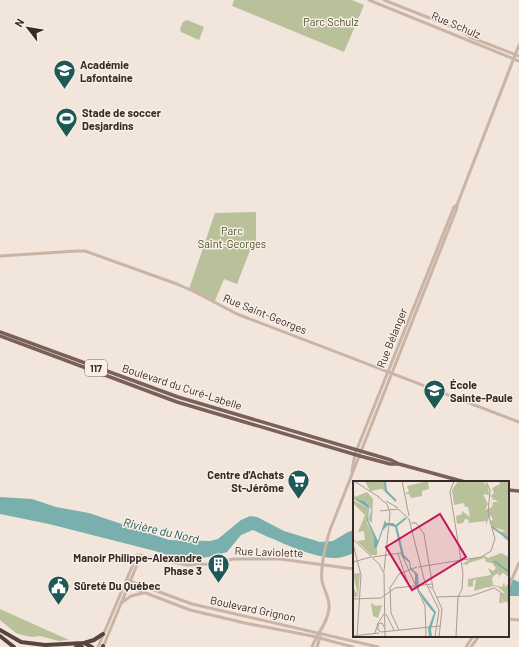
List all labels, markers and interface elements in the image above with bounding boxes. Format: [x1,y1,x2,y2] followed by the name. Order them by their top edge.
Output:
[8,8,48,48] north arrow
[430,8,483,41] street label: Rue Schulz
[303,15,359,28] park label: Parc Schulz
[12,16,26,29] text: N
[51,58,77,91] school or university icon: Académie Lafontaine
[80,58,133,84] place label: Académie Lafontaine
[53,106,79,139] sports icon: Stade de soccer Desjardins
[82,106,162,132] place label: Stade de soccer Desjardins
[198,224,266,250] park label: Parc Saint-Georges
[221,291,309,336] street label: Rue Saint-Georges
[374,306,409,370] street label: Rue Bélanger
[85,360,107,376] road number: 117
[121,361,244,412] street label: Boulevard du Curé-Labelle
[421,378,447,411] school or university icon: École Sainte-Paule
[450,378,513,404] place label: École Sainte-Paule
[207,468,284,494] place label: Centre d'Achats St-Jérôme
[286,468,312,501] supermarket icon: Centre d'Achats St-Jérôme
[353,481,509,637] inset map
[122,515,201,546] water label: Rivière du Nord
[235,544,304,559] street label: Rue Laviolette
[73,551,202,577] place label: Manoir Philippe-Alexandre Phase 3
[205,551,231,584] building icon: Manoir Philippe-Alexandre Phase 3
[46,573,72,606] public building icon: Sûreté Du Québec
[74,579,160,592] place label: Sûreté Du Québec
[209,593,297,624] street label: Boulevard Grignon

